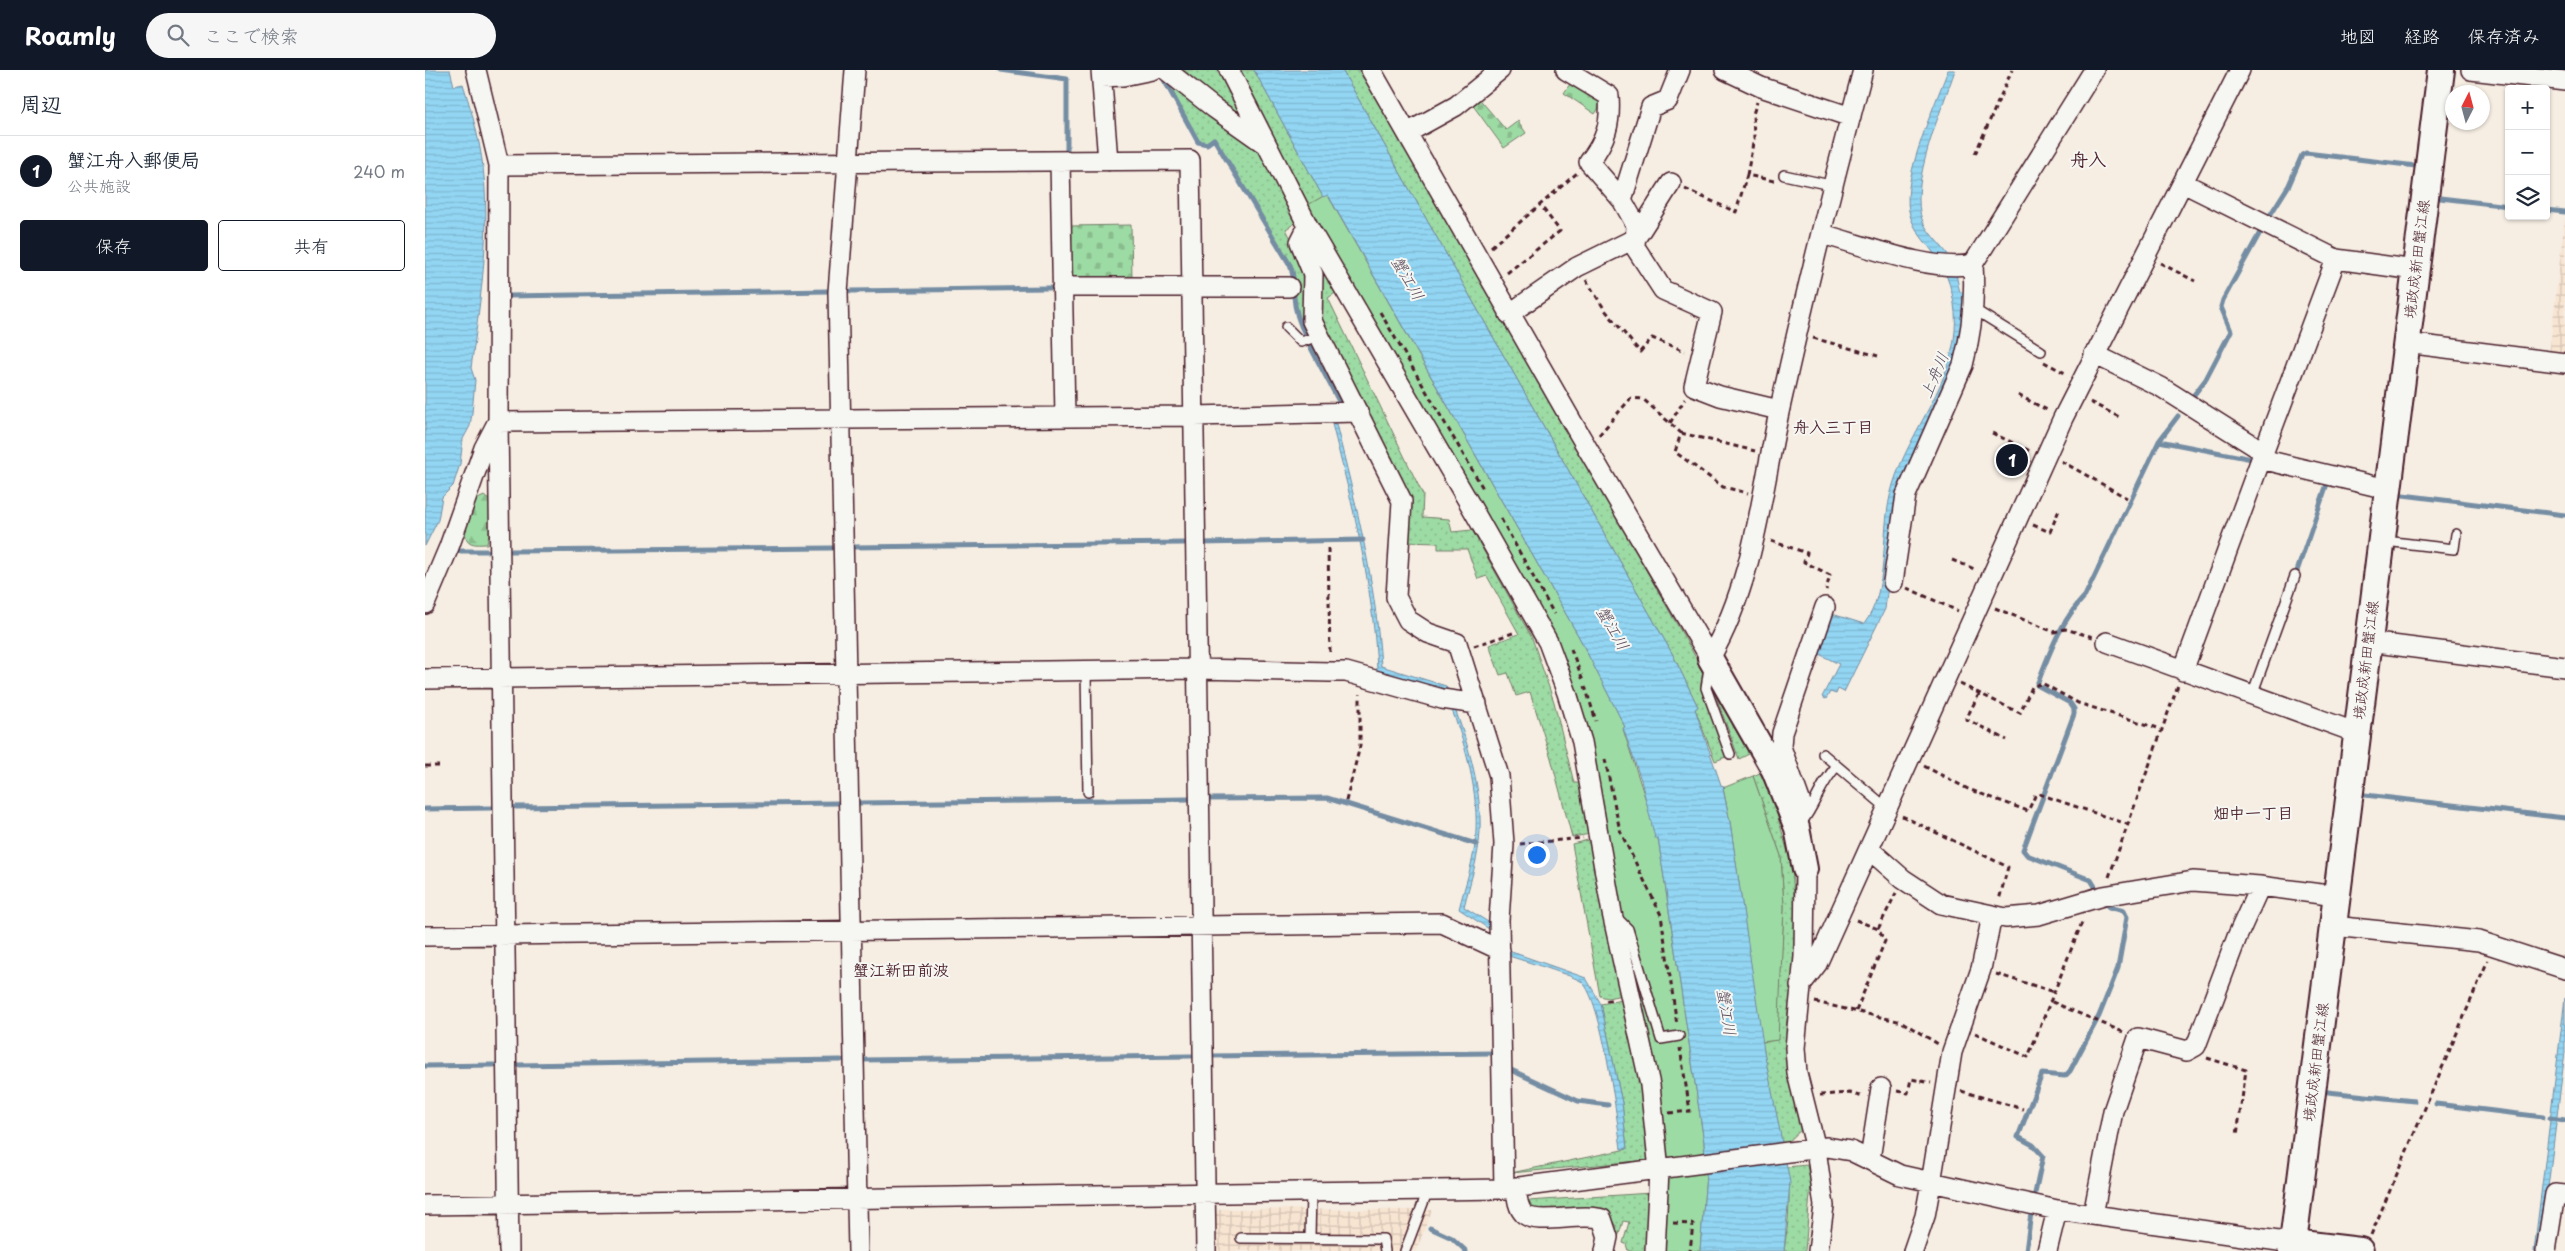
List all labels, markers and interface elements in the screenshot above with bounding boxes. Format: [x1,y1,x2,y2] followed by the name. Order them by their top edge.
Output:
[146,13,496,58] search box
[25,17,116,53] text: Roamly
[164,21,192,49] icon: search
[204,21,299,49] text: ここで検索
[2340,22,2376,49] text: 地図
[2404,22,2440,49] text: 経路
[2468,22,2540,49] text: 保存済み
[2445,85,2490,130] north arrow
[2505,85,2550,220] map controls
[2505,85,2550,130] button: +
[20,87,62,119] text: 周辺
[2505,130,2550,175] button: −
[67,145,200,173] text: 蟹江舟入郵便局
[2070,145,2106,172] district label: 舟入
[32,159,40,183] text: 1
[353,159,405,183] text: 240 m
[67,173,131,197] text: 公共施設
[2505,175,2550,220] button: layers
[2397,198,2434,320] street label: 境政成新田蟹江線
[20,220,208,271] button: 保存
[218,220,405,271] button: 共有
[1386,251,1431,304] water label: 蟹江川
[1913,348,1954,401] water label: 上舟川
[1793,414,1873,438] district label: 舟入三丁目
[1996,441,2028,479] pin: 1
[2346,599,2383,721] street label: 境政成新田蟹江線
[1591,601,1636,654] water label: 蟹江川
[2213,800,2293,824] district label: 畑中一丁目
[1524,842,1550,868] your location
[853,957,949,981] district label: 蟹江新田前波
[1712,986,1744,1037] water label: 蟹江川
[2296,1001,2333,1123] street label: 境政成新田蟹江線

